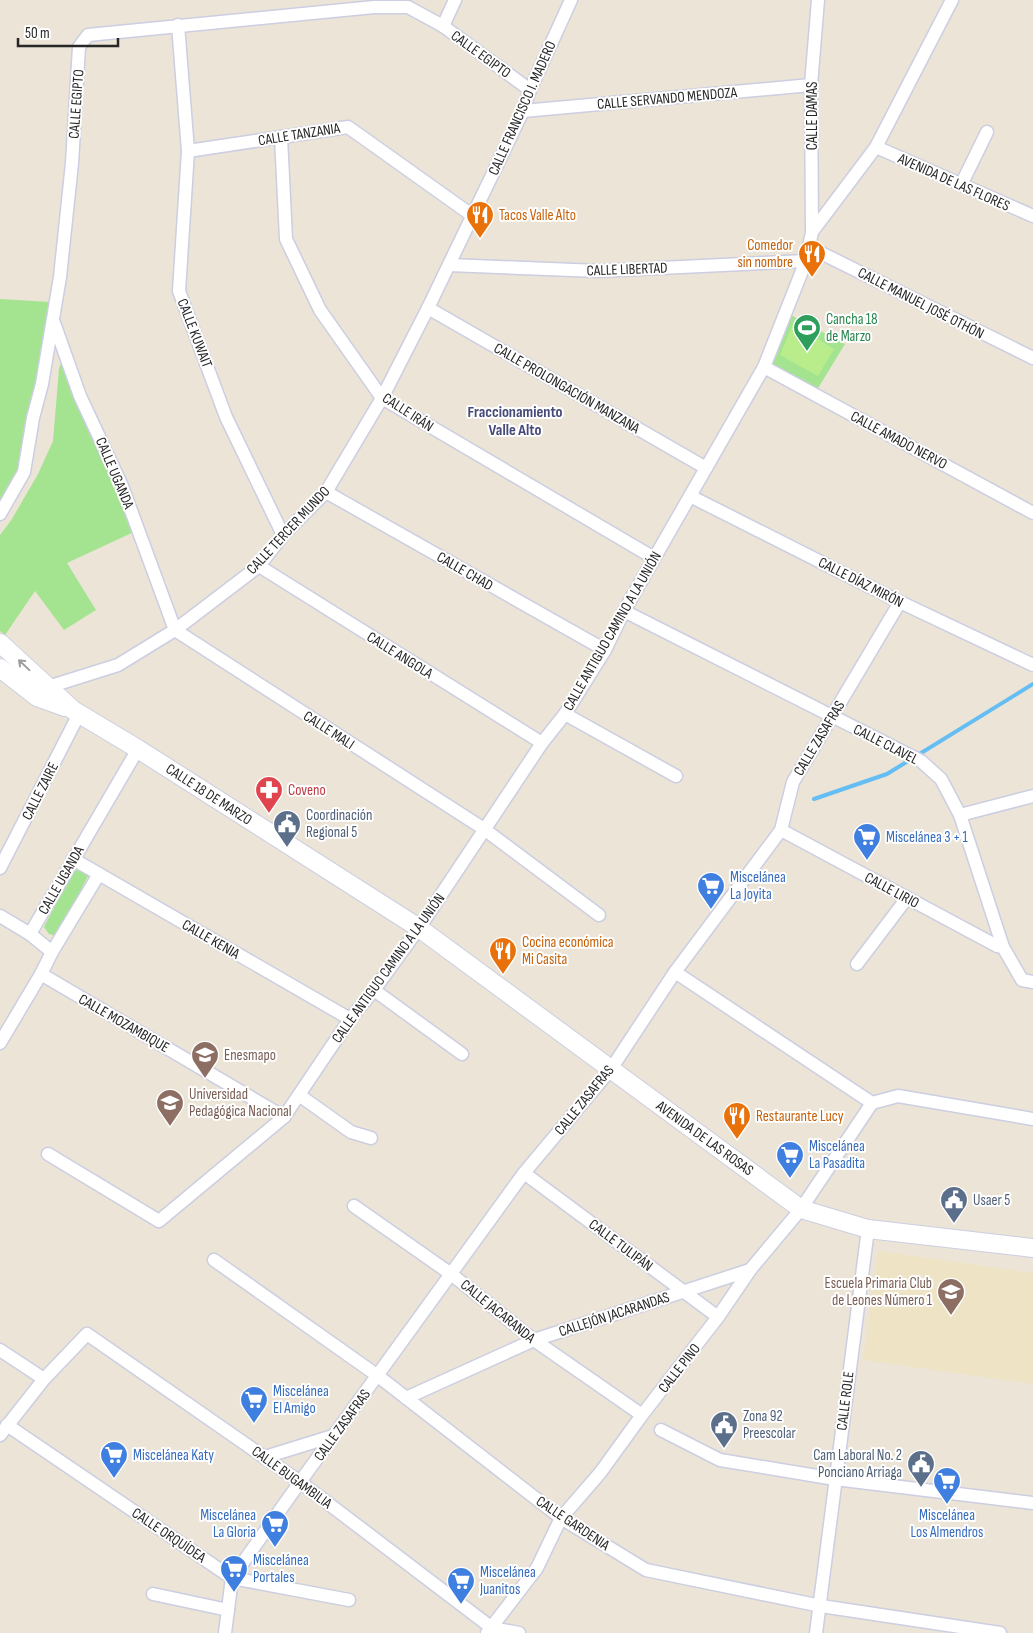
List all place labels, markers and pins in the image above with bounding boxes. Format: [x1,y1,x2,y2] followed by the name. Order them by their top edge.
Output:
[465,200,495,239] restaurant icon: Tacos Valle Alto
[499,206,576,225] place label: Tacos Valle Alto
[737,236,794,272] place label: Comedor sin nombre
[797,239,827,278] restaurant icon: Comedor sin nombre
[826,310,878,346] place label: Cancha 18 de Marzo
[792,313,822,352] sports icon: Cancha 18 de Marzo
[254,775,284,814] pharmacy icon: Coveno
[288,781,326,800] place label: Coveno
[306,806,372,842] place label: Coordinación Regional 5
[272,809,302,848] public building icon: Coordinación Regional 5
[852,822,882,861] supermarket icon: Miscelánea 3 + 1
[886,828,969,847] place label: Miscelánea 3 + 1
[730,868,786,904] place label: Miscelánea La Joyita
[696,871,726,910] supermarket icon: Miscelánea La Joyita
[522,933,614,969] place label: Cocina económica Mi Casita
[488,936,518,975] restaurant icon: Cocina económica Mi Casita
[190,1040,220,1079] school or university icon: Enesmapo
[224,1046,276,1065] place label: Enesmapo
[189,1085,292,1121] place label: Universidad Pedagógica Nacional
[155,1088,185,1127] school or university icon: Universidad Pedagógica Nacional
[722,1101,752,1140] restaurant icon: Restaurante Lucy
[756,1107,844,1126] place label: Restaurante Lucy
[809,1137,865,1173] place label: Miscelánea La Pasadita
[775,1140,805,1179] supermarket icon: Miscelánea La Pasadita
[939,1185,969,1224] public building icon: Usaer 5
[973,1191,1010,1210] place label: Usaer 5
[825,1274,933,1310] place label: Escuela Primaria Club de Leones Número 1
[936,1277,966,1316] school or university icon: Escuela Primaria Club de Leones Número 1
[273,1382,329,1418] place label: Miscelánea El Amigo
[239,1385,269,1424] supermarket icon: Miscelánea El Amigo
[743,1407,797,1443] place label: Zona 92 Preescolar
[709,1410,739,1449] public building icon: Zona 92 Preescolar
[99,1440,129,1479] supermarket icon: Miscelánea Katy
[133,1446,214,1465] place label: Miscelánea Katy
[813,1446,902,1482] place label: Cam Laboral No. 2 Ponciano Arriaga
[906,1449,936,1488] public building icon: Cam Laboral No. 2 Ponciano Arriaga
[932,1466,962,1505] supermarket icon: Miscelánea Los Almendros
[200,1506,256,1542] place label: Miscelánea La Gloria
[911,1506,983,1542] place label: Miscelánea Los Almendros
[260,1509,290,1548] supermarket icon: Miscelánea La Gloria
[253,1551,309,1587] place label: Miscelánea Portales
[219,1554,249,1593] supermarket icon: Miscelánea Portales
[479,1563,536,1599] place label: Miscelánea Juanitos
[446,1566,476,1605] supermarket icon: Miscelánea Juanitos

